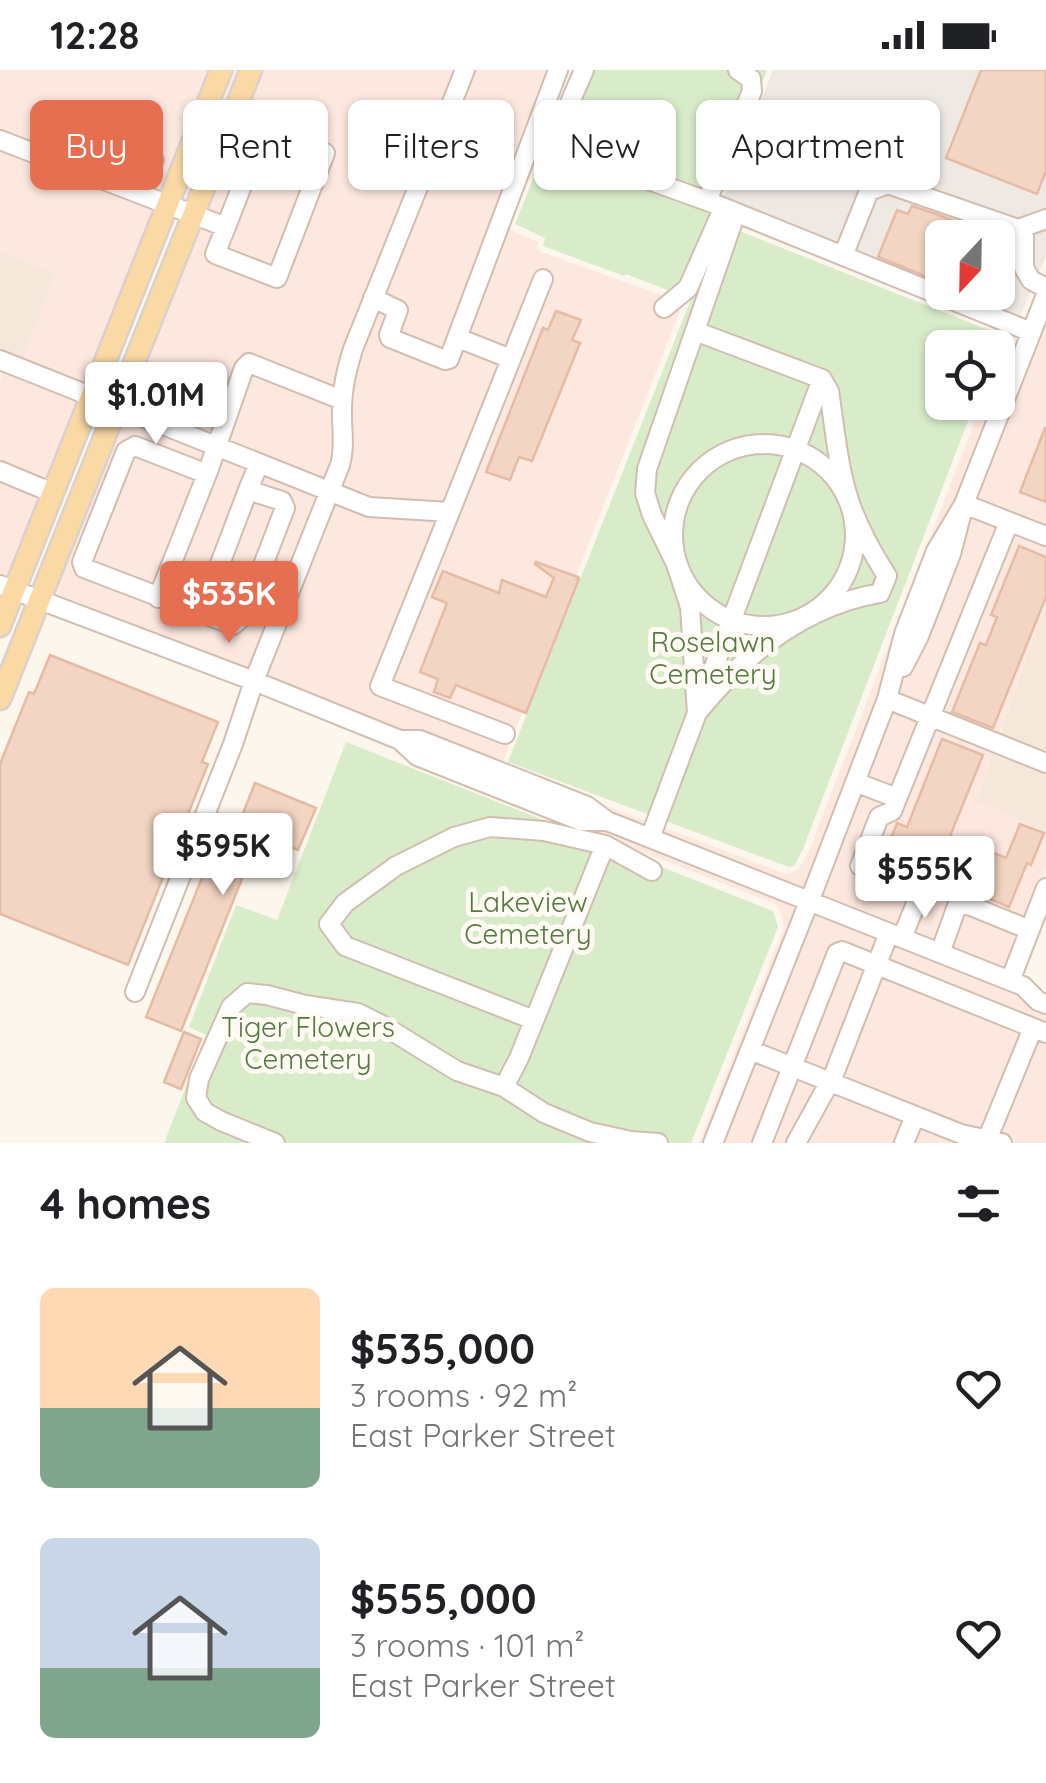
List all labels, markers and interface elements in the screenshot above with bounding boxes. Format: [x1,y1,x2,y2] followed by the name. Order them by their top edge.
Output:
[50,11,139,59] text: 12:28
[30,100,163,190] chip: Buy
[183,100,328,190] chip: Rent
[348,100,514,190] chip: Filters
[534,100,676,190] chip: New
[696,100,940,190] chip: Apartment
[925,220,1015,310] north arrow
[925,220,1015,420] map controls
[925,330,1015,420] button: locate
[75,362,237,447] pin: $1.01M
[107,374,205,414] text: $1.01M
[159,561,299,646] pin: $535K
[182,573,276,613] text: $535K
[649,624,777,691] park label: Roselawn Cemetery
[153,813,293,898] pin: $595K
[175,825,271,865] text: $595K
[855,836,995,921] pin: $555K
[877,848,973,888] text: $555K
[464,884,592,951] park label: Lakeview Cemetery
[221,1009,395,1076] park label: Tiger Flowers Cemetery
[951,1176,1006,1231] icon: filters
[40,1177,211,1230] text: 4 homes
[350,1322,535,1375] text: $535,000
[120,1328,240,1448] icon: home
[951,1361,1006,1416] icon: heart
[350,1375,577,1415] text: 3 rooms · 92 m²
[350,1415,616,1455] text: East Parker Street
[350,1572,537,1625] text: $555,000
[120,1578,240,1698] icon: home
[951,1611,1006,1666] icon: heart
[350,1625,584,1665] text: 3 rooms · 101 m²
[350,1665,616,1705] text: East Parker Street

